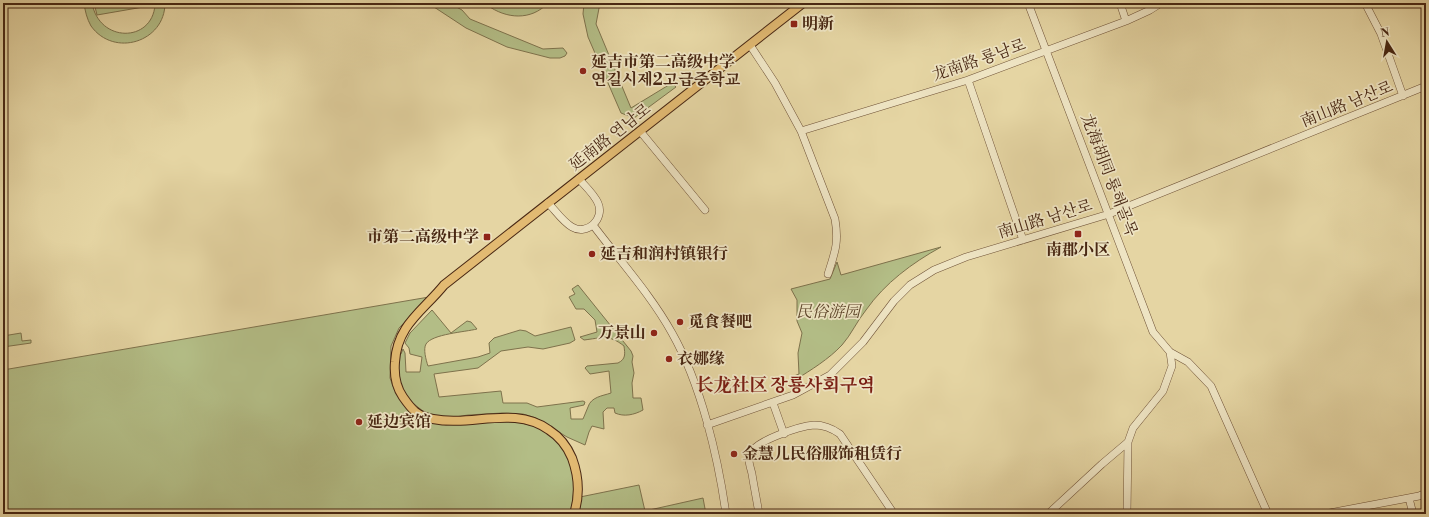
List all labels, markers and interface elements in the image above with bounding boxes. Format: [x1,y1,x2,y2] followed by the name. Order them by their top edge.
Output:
[802,14,834,34] place label: 明新
[789,19,799,29] marker: 明新
[1367,22,1407,62] north arrow
[1380,25,1391,41] text: N
[930,34,1029,85] street label: 龙南路 룡남로
[591,52,741,90] place label: 延吉市第二高级中学 연길시제2고급중학교
[578,66,588,76] marker: 延吉市第二高级中学 연길시제2고급중학교
[1298,76,1397,132] street label: 南山路 남산로
[565,99,655,175] street label: 延南路 연남로
[1077,111,1141,239] street label: 龙海胡同 룡해골목
[995,195,1095,243] street label: 南山路 남산로
[367,227,479,247] place label: 市第二高级中学
[1073,229,1083,239] marker: 南郡小区
[482,232,492,242] marker: 市第二高级中学
[1046,240,1110,260] place label: 南郡小区
[600,244,728,264] place label: 延吉和润村镇银行
[587,249,597,259] marker: 延吉和润村镇银行
[796,302,863,322] park label: 民俗游园
[688,312,752,332] place label: 觅食餐吧
[675,317,685,327] marker: 觅食餐吧
[598,323,646,343] place label: 万景山
[649,328,659,338] marker: 万景山
[677,349,725,369] place label: 衣娜缘
[664,354,674,364] marker: 衣娜缘
[695,374,875,397] district label: 长龙社区 장룡사회구역
[367,412,431,432] place label: 延边宾馆
[354,417,364,427] marker: 延边宾馆
[742,444,902,464] place label: 金慧儿民俗服饰租赁行
[729,449,739,459] marker: 金慧儿民俗服饰租赁行

